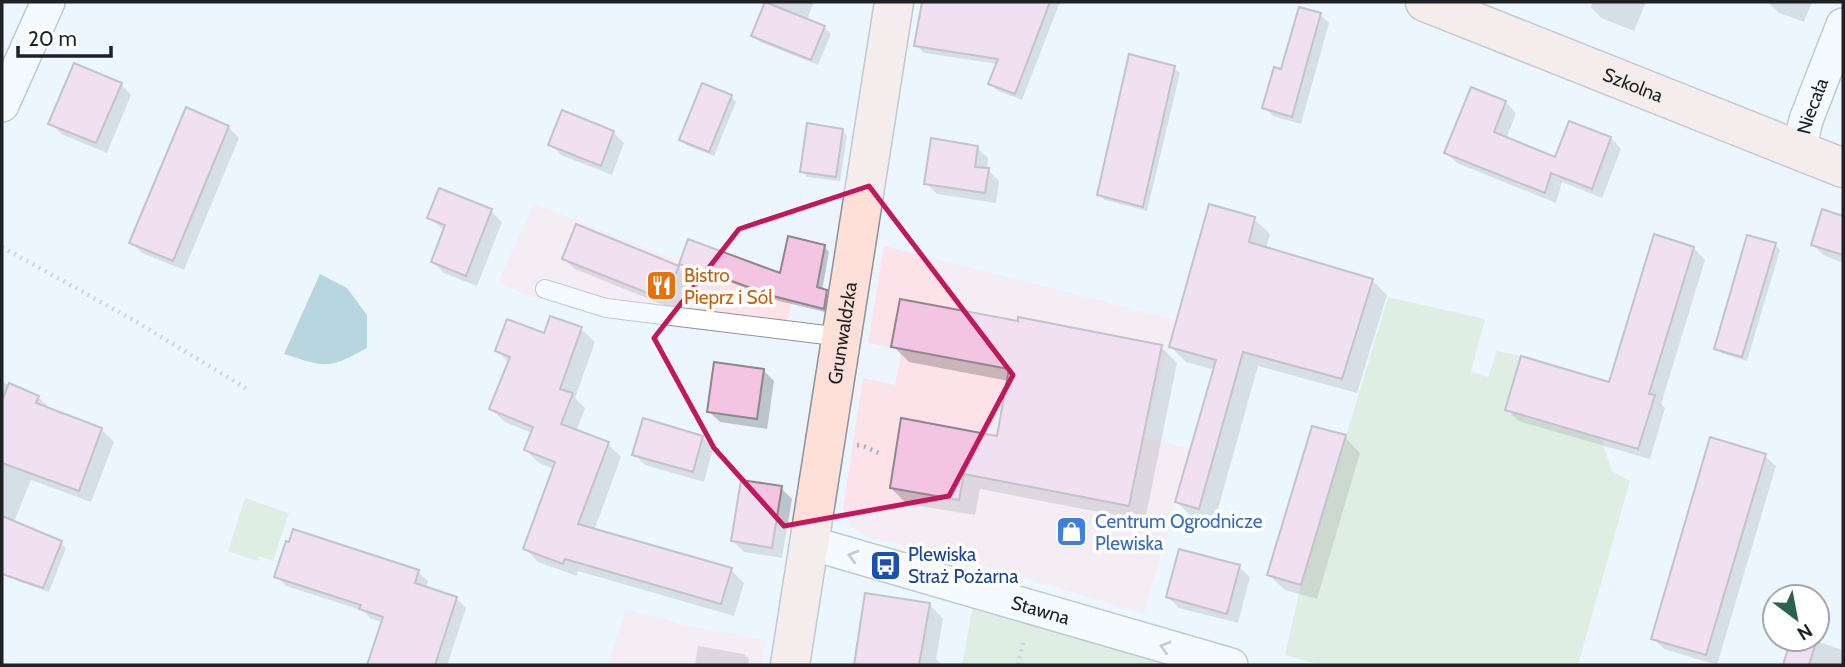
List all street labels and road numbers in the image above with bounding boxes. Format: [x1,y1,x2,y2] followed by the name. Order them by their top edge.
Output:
[1600,62,1667,107] street label: Szkolna
[1792,74,1833,136] street label: Niecała
[823,280,861,386] street label: Grunwaldzka
[1009,590,1072,629] street label: Stawna

